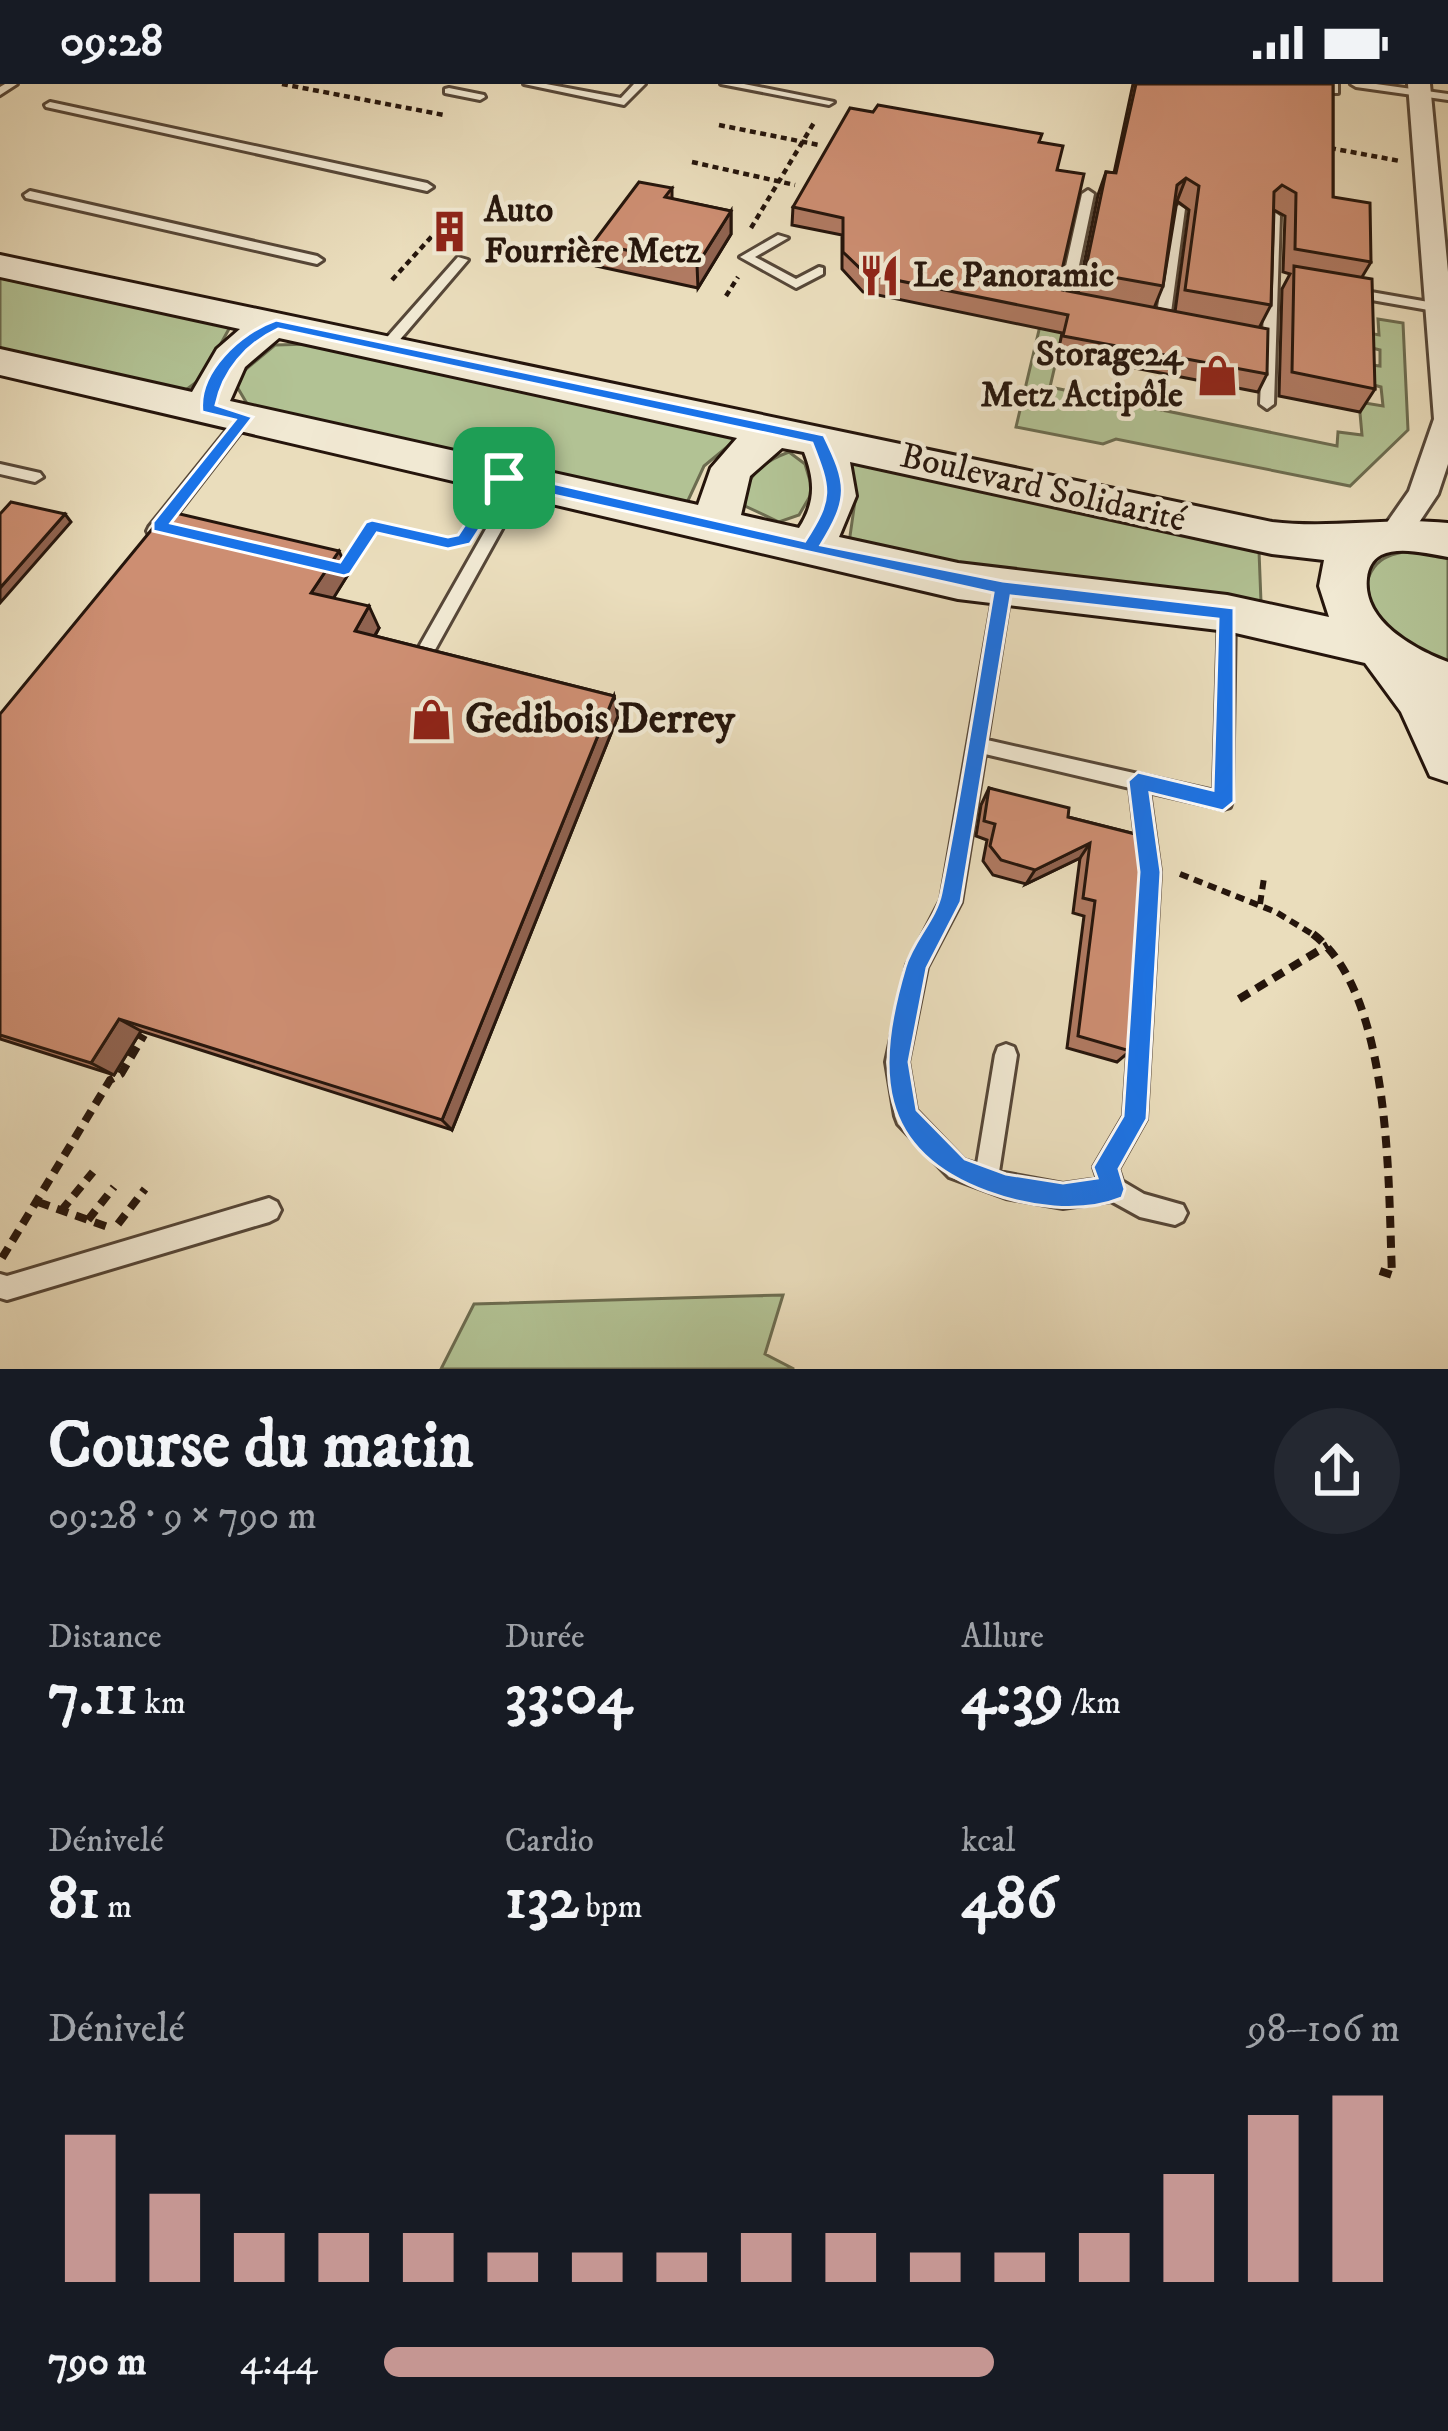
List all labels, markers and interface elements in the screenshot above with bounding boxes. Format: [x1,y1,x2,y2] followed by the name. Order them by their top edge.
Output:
[60,14,163,70] text: 09:28
[483,188,702,274] place label: Auto Fourrière Metz
[427,208,473,254] building icon: Auto Fourrière Metz
[856,252,902,298] restaurant icon: Le Panoramic
[913,253,1115,298] place label: Le Panoramic
[981,332,1184,418] place label: Storage24 Metz Actipôle
[1194,352,1240,398] shop icon: Storage24 Metz Actipôle
[453,427,555,529] pin
[896,433,1190,543] street label: Boulevard Solidarité
[471,445,537,511] icon: arrive
[465,694,736,746] place label: Gedibois Derrey
[408,697,454,743] shop icon: Gedibois Derrey
[48,1406,473,1488] text: Course du matin
[1274,1408,1400,1534] button: share
[48,1492,317,1541] text: 09:28 · 9 × 790 m
[48,1617,162,1658] text: Distance
[505,1617,585,1658] text: Durée
[961,1617,1044,1658] text: Allure
[48,1658,138,1733] text: 7.11
[505,1658,632,1733] text: 33:04
[961,1658,1064,1733] text: 4:39
[138,1683,186,1724] text: km
[1064,1683,1121,1724] text: /km
[48,1821,164,1862] text: Dénivelé
[505,1821,594,1862] text: Cardio
[961,1821,1016,1862] text: kcal
[48,1862,100,1937] text: 81
[505,1862,579,1937] text: 132
[961,1862,1057,1937] text: 486
[100,1887,132,1928] text: m
[579,1887,642,1928] text: bpm
[48,2005,185,2054] text: Dénivelé
[1247,2005,1400,2054] text: 98–106 m
[48,2338,147,2387] text: 790 m
[240,2338,318,2387] text: 4:44

